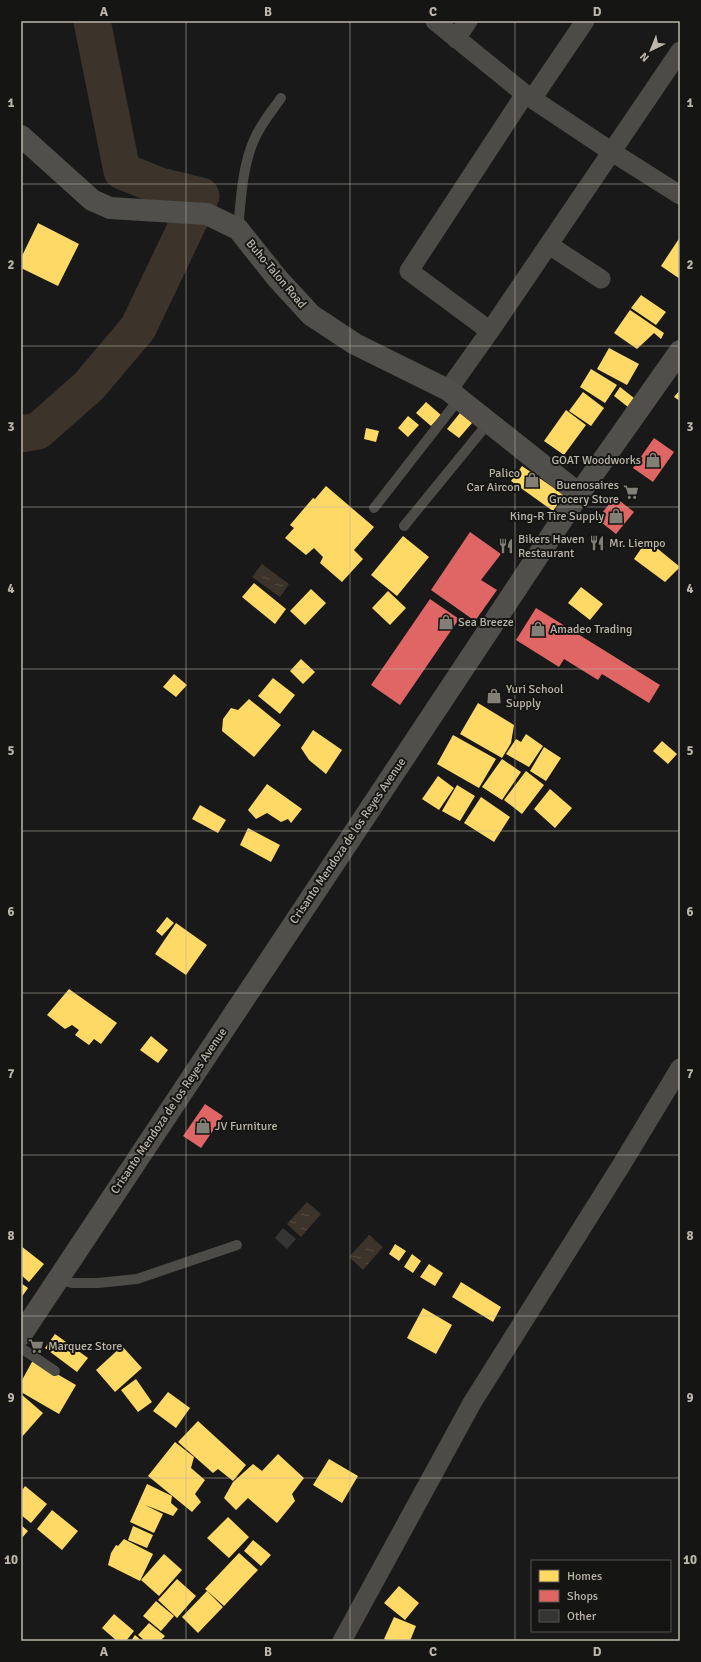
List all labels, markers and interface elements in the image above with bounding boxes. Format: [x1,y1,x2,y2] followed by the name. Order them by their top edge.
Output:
[100,4,109,20] text: A
[264,4,272,20] text: B
[429,4,437,20] text: C
[593,4,602,20] text: D
[631,30,671,70] north arrow
[637,50,652,64] text: N
[7,95,15,111] text: 1
[686,95,694,111] text: 1
[243,236,309,312] street label: Buho-Talon Road
[7,257,15,273] text: 2
[686,257,694,273] text: 2
[7,419,15,435] text: 3
[686,419,694,435] text: 3
[644,451,662,469] shop icon: GOAT Woodworks
[551,453,641,468] place label: GOAT Woodworks
[467,466,520,495] place label: Palico Car Aircon
[523,471,541,489] shop icon: Palico Car Aircon
[549,478,619,507] place label: Buenosaires Grocery Store
[622,483,640,501] supermarket icon: Buenosaires Grocery Store
[607,507,625,525] shop icon: King-R Tire Supply
[510,509,604,524] place label: King-R Tire Supply
[518,532,584,561] place label: Bikers Haven Restaurant
[588,534,606,552] restaurant icon: Mr. Liempo
[609,536,666,551] place label: Mr. Liempo
[497,537,515,555] restaurant icon: Bikers Haven Restaurant
[7,581,15,597] text: 4
[686,581,694,597] text: 4
[437,613,455,631] shop icon: Sea Breeze
[458,615,514,630] place label: Sea Breeze
[529,620,547,638] shop icon: Amadeo Trading
[550,622,632,637] place label: Amadeo Trading
[506,682,564,711] place label: Yuri School Supply
[485,687,503,705] shop icon: Yuri School Supply
[7,743,15,759] text: 5
[686,743,694,759] text: 5
[287,755,409,927] street label: Crisanto Mendoza de los Reyes Avenue
[7,904,15,920] text: 6
[686,904,694,920] text: 6
[108,1025,230,1197] street label: Crisanto Mendoza de los Reyes Avenue
[7,1066,15,1082] text: 7
[686,1066,694,1082] text: 7
[194,1117,212,1135] shop icon: JV Furniture
[215,1119,278,1134] place label: JV Furniture
[7,1228,15,1244] text: 8
[686,1228,694,1244] text: 8
[27,1337,45,1355] supermarket icon: Marquez Store
[48,1339,122,1354] place label: Marquez Store
[7,1390,15,1406] text: 9
[686,1390,694,1406] text: 9
[4,1552,18,1568] text: 10
[683,1552,697,1568] text: 10
[531,1560,671,1632] legend
[567,1569,602,1584] text: Homes
[567,1589,598,1604] text: Shops
[567,1609,597,1624] text: Other
[100,1644,109,1660] text: A
[264,1644,272,1660] text: B
[429,1644,437,1660] text: C
[593,1644,602,1660] text: D

